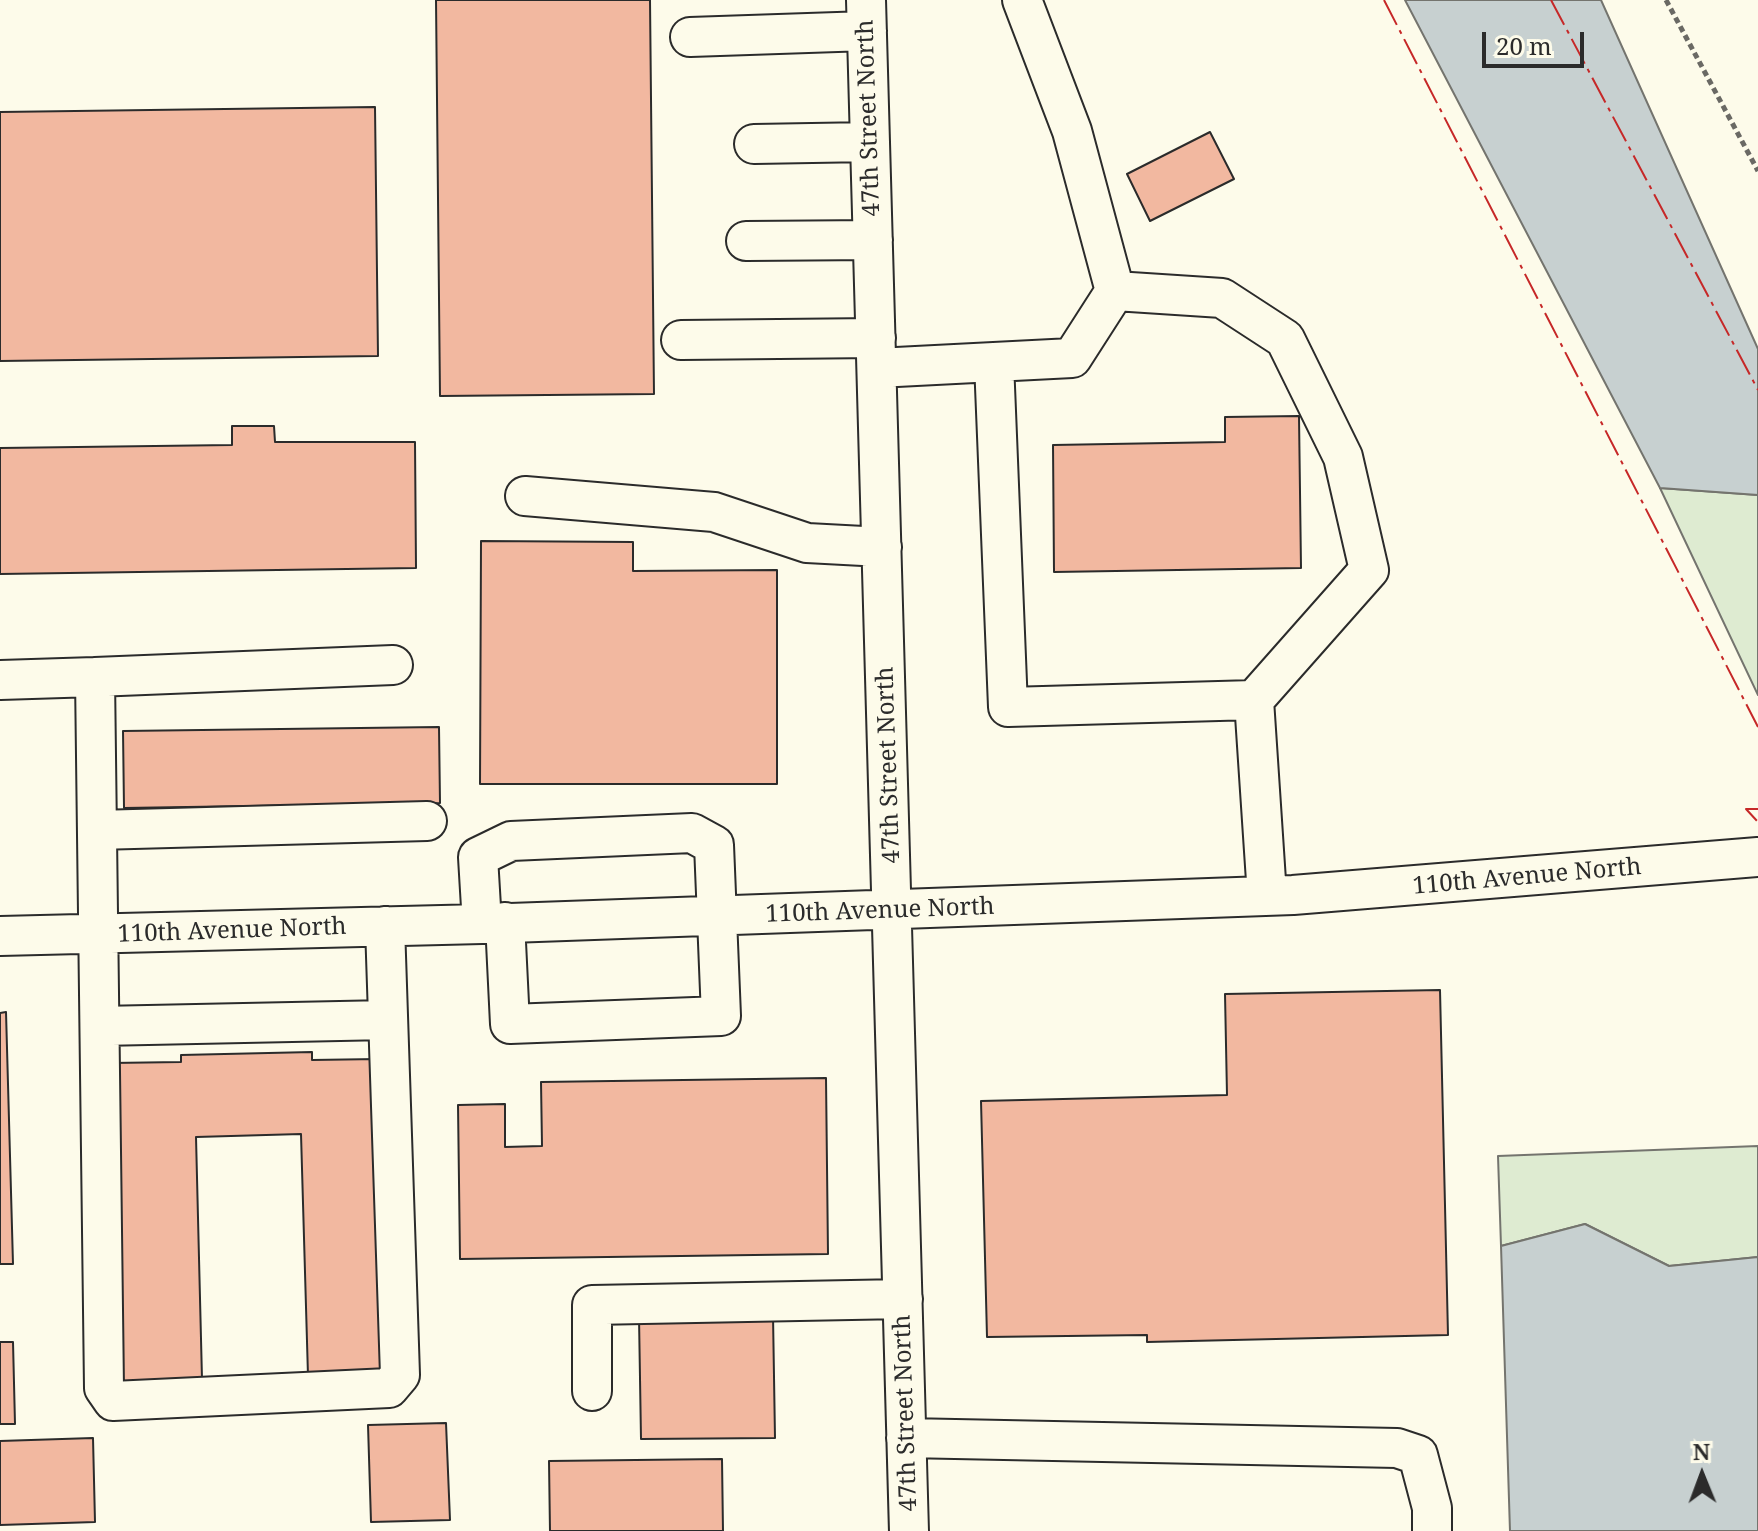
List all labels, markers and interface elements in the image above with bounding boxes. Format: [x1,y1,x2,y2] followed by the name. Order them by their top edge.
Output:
[1486,16,1588,66] scale bar
[851,19,887,217] street label: 47th Street North
[1496,29,1552,62] text: 20 m
[871,666,907,864] street label: 47th Street North
[1412,853,1642,901] street label: 110th Avenue North
[765,893,995,929] street label: 110th Avenue North
[117,913,347,949] street label: 110th Avenue North
[888,1314,924,1512] street label: 47th Street North
[1662,1435,1742,1515] north arrow
[1693,1436,1711,1466] text: N

